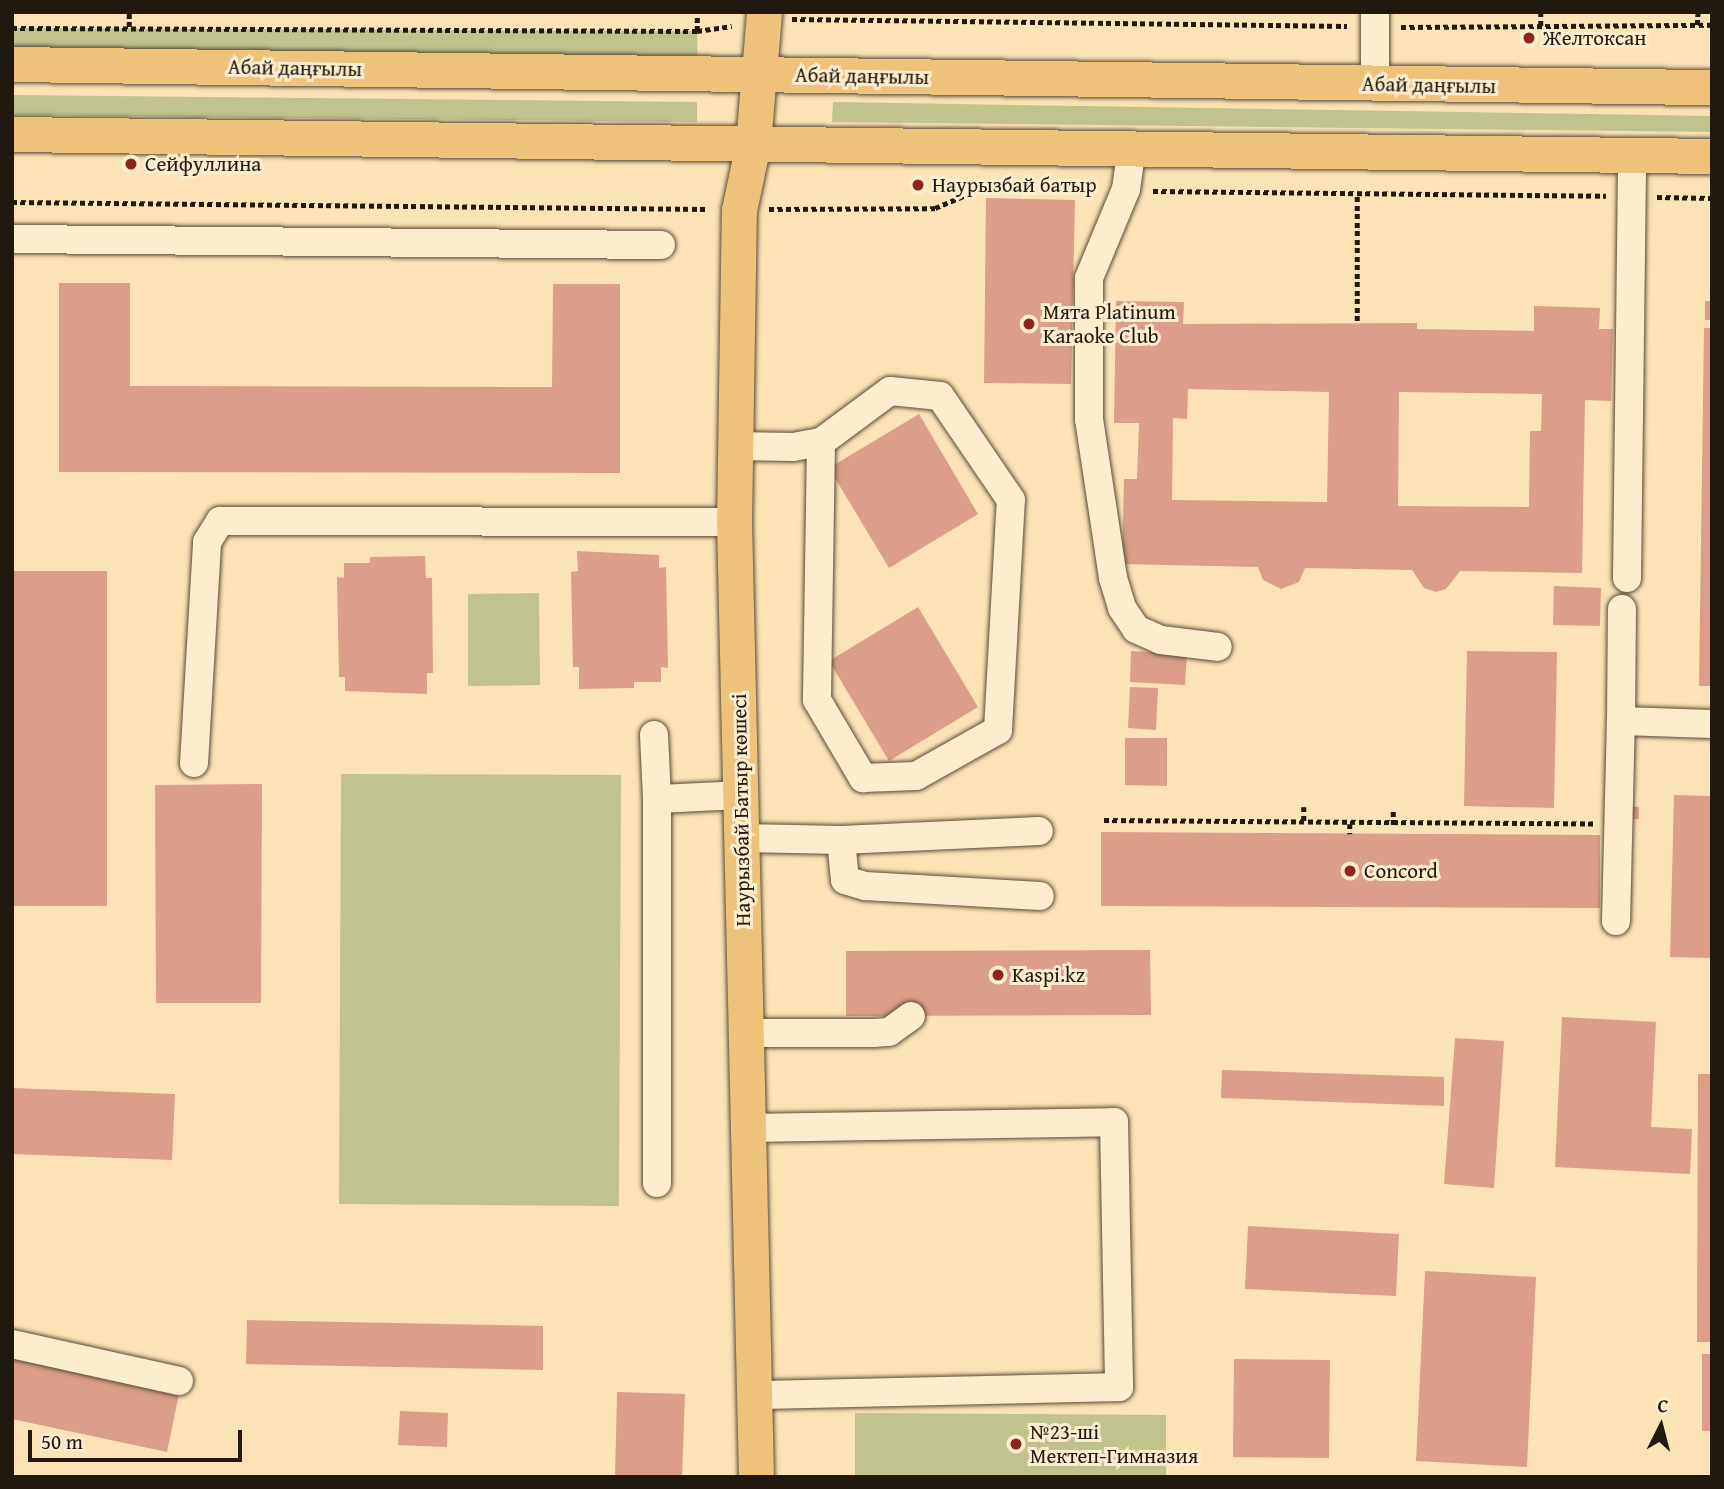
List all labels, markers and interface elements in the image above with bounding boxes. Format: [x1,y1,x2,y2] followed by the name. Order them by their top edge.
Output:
[1543,25,1646,51] place label: Желтоксан
[1521,30,1537,46] marker: Желтоксан
[228,54,362,82] street label: Абай даңғылы
[795,62,929,90] street label: Абай даңғылы
[1362,71,1496,99] street label: Абай даңғылы
[145,151,261,177] place label: Сейфуллина
[123,156,139,172] marker: Сейфуллина
[932,172,1097,198] place label: Наурызбай батыр
[910,177,926,193] marker: Наурызбай батыр
[1043,299,1176,349] place label: Мята Platinum Karaoke Club
[1021,316,1037,332] marker: Мята Platinum Karaoke Club
[726,693,756,927] street label: Наурызбай Батыр көшесі
[1364,858,1438,884] place label: Concord
[1342,863,1358,879] marker: Concord
[1012,962,1085,988] place label: Kaspi.kz
[990,967,1006,983] marker: Kaspi.kz
[1626,1391,1696,1461] north arrow
[1656,1391,1670,1420] text: С
[32,1416,245,1460] scale bar
[1030,1419,1198,1469] place label: №23-ші Мектеп-Гимназия
[41,1426,83,1457] text: 50 m
[1008,1436,1024,1452] marker: №23-ші Мектеп-Гимназия

